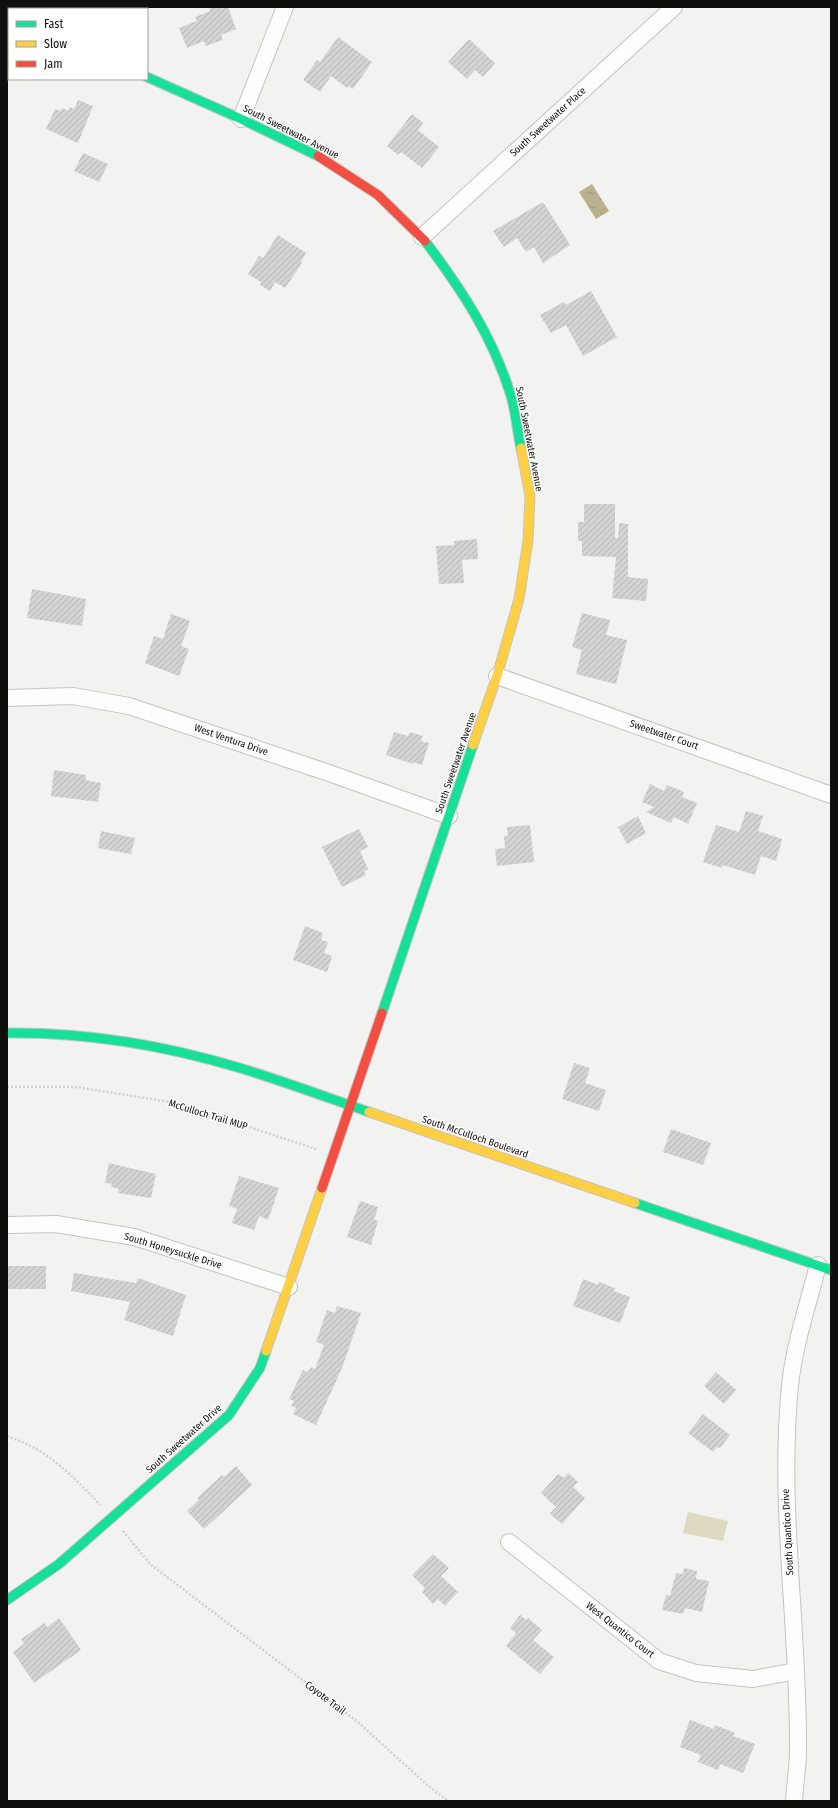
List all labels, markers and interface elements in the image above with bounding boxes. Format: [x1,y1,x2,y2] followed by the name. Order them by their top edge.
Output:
[8,8,148,80] legend
[44,17,63,31] text: Fast
[44,37,67,51] text: Slow
[44,57,62,71] text: Jam
[508,85,588,159] street label: South Sweetwater Place
[241,103,341,161] street label: South Sweetwater Avenue
[513,386,545,492] street label: South Sweetwater Avenue
[433,711,479,815] street label: South Sweetwater Avenue
[628,718,701,753] street label: Sweetwater Court
[192,722,270,758] street label: West Ventura Drive
[167,1097,249,1133] street label: McCulloch Trail MUP
[420,1113,530,1161] street label: South McCulloch Boulevard
[123,1230,223,1272] street label: South Honeysuckle Drive
[144,1402,224,1476] street label: South Sweetwater Drive
[780,1488,796,1576] street label: South Quantico Drive
[583,1600,657,1661] street label: West Quantico Court
[302,1679,348,1717] street label: Coyote Trail

